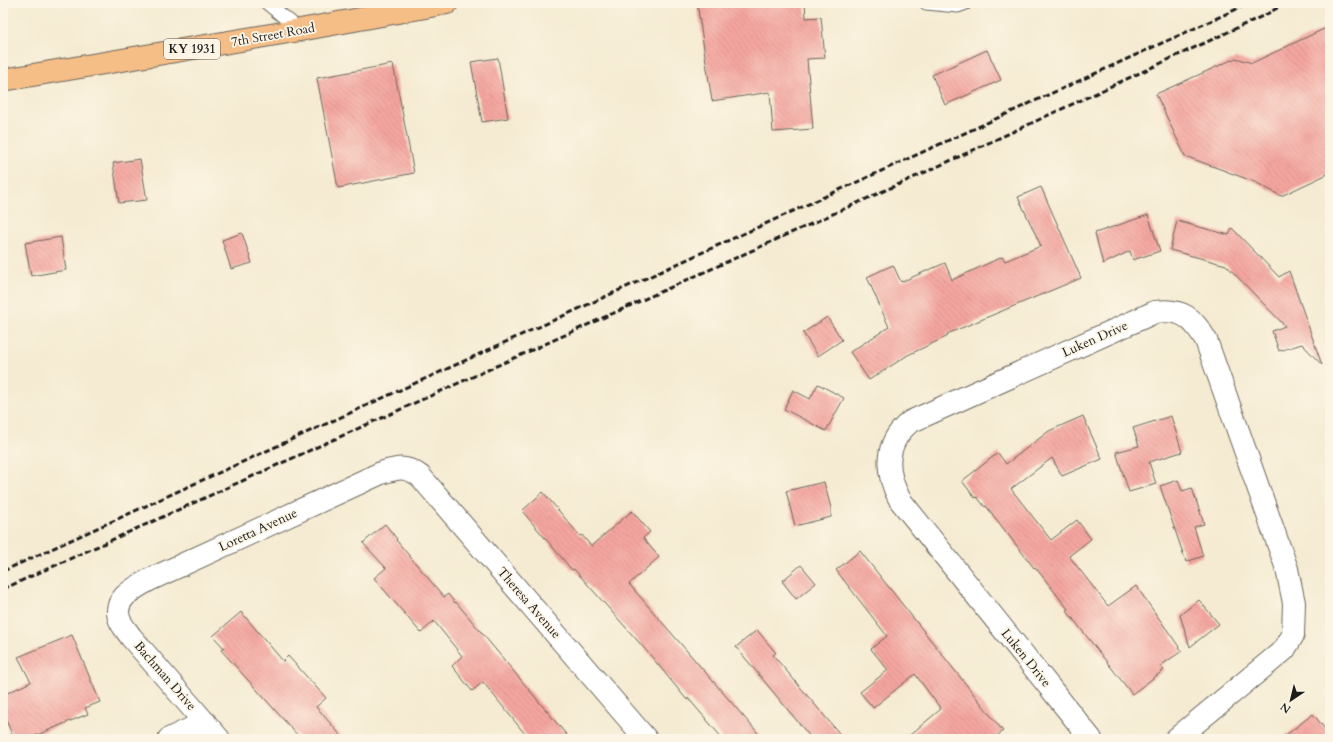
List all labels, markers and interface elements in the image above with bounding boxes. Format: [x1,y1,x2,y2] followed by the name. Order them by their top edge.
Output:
[230,19,316,51] street label: 7th Street Road
[164,39,220,59] road number: KY 1931
[1059,316,1131,361] street label: Luken Drive
[216,504,300,556] street label: Loretta Avenue
[493,564,565,642] street label: Theresa Avenue
[997,625,1055,691] street label: Luken Drive
[130,637,200,715] street label: Bachman Drive
[1271,680,1311,720] north arrow
[1277,699,1294,717] text: N

